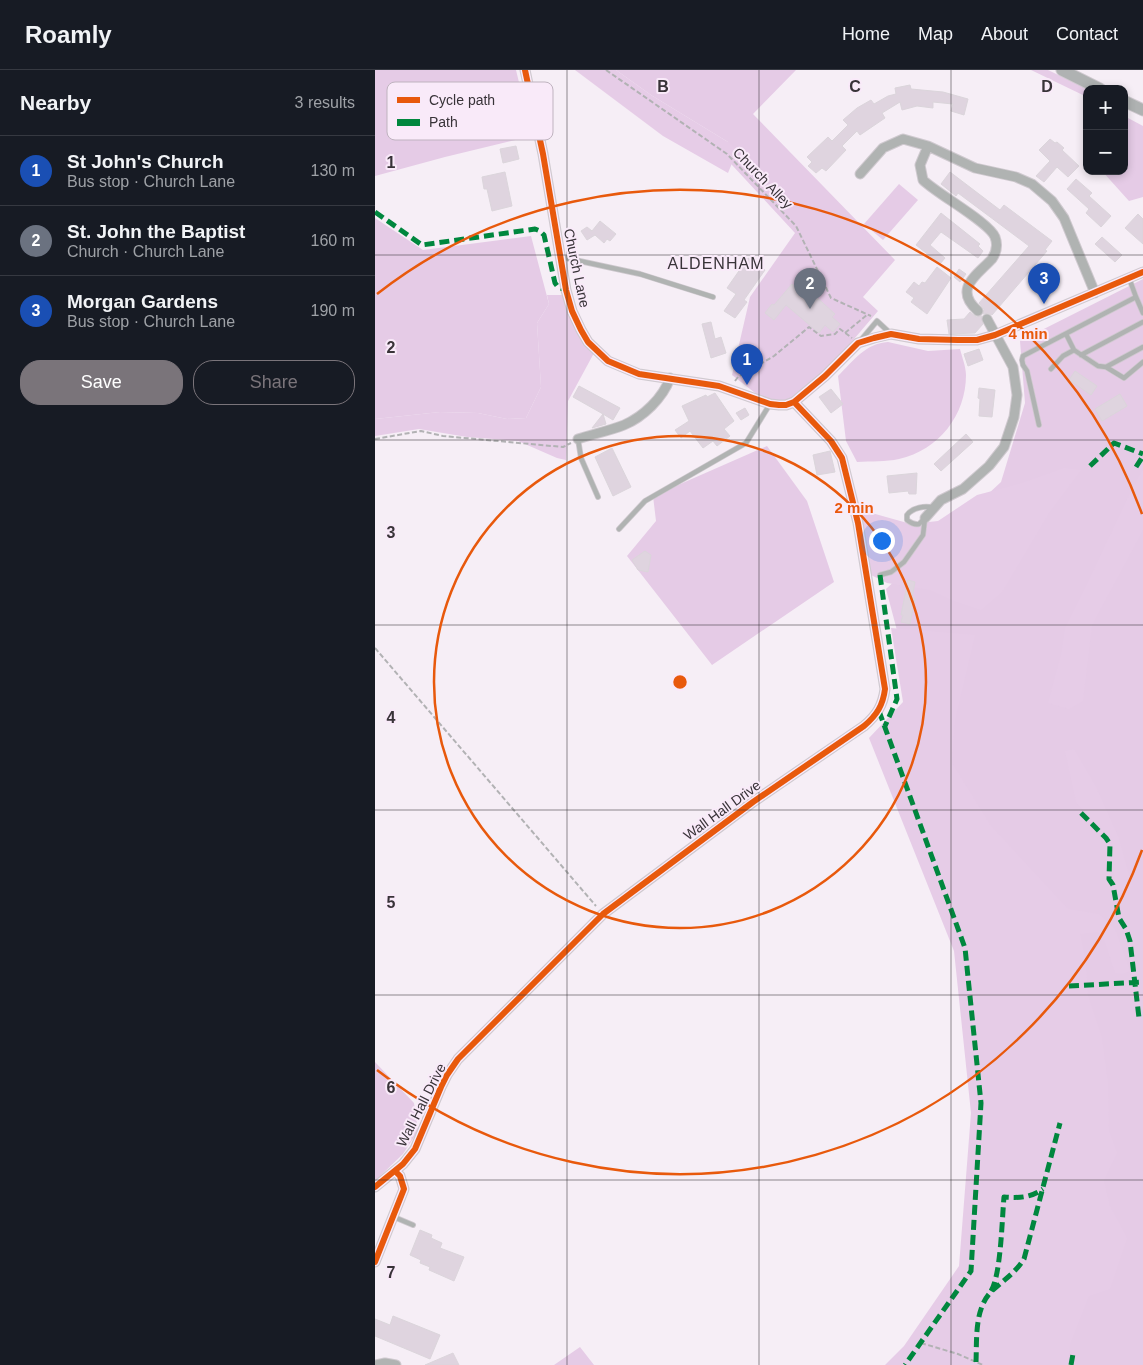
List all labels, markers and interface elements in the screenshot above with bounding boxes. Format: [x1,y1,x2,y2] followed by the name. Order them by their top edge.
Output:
[25,21,112,48] text: Roamly
[842,24,890,44] text: Home
[918,24,953,44] text: Map
[981,24,1028,44] text: About
[1056,24,1118,44] text: Contact
[657,78,669,95] text: B
[849,78,861,95] text: C
[1041,78,1053,95] text: D
[387,82,553,140] legend
[1083,85,1128,175] map controls
[1083,85,1128,130] button: +
[20,91,91,114] text: Nearby
[429,92,495,108] text: Cycle path
[295,94,355,111] text: 3 results
[429,114,458,130] text: Path
[1083,130,1128,175] button: −
[730,144,796,212] street label: Church Alley
[67,151,224,172] text: St John's Church
[387,154,396,171] text: 1
[32,162,40,179] text: 1
[311,162,355,179] text: 130 m
[67,173,235,190] text: Bus stop · Church Lane
[67,221,245,242] text: St. John the Baptist
[561,227,593,309] street label: Church Lane
[32,232,40,249] text: 2
[311,232,355,249] text: 160 m
[67,243,224,260] text: Church · Church Lane
[668,255,764,272] district label: ALDENHAM
[1028,263,1060,304] pin: 3
[794,268,826,309] pin: 2
[67,291,218,312] text: Morgan Gardens
[32,302,40,319] text: 3
[311,302,355,319] text: 190 m
[67,313,235,330] text: Bus stop · Church Lane
[1008,325,1048,342] text: 4 min
[387,339,396,356] text: 2
[731,344,763,385] pin: 1
[20,360,183,405] button: Save
[193,360,355,405] button: Share
[834,499,874,516] text: 2 min
[387,524,396,541] text: 3
[869,528,895,554] your location
[671,673,689,691] centre of rings
[387,709,396,726] text: 4
[680,777,764,843] street label: Wall Hall Drive
[387,894,396,911] text: 5
[393,1061,449,1149] street label: Wall Hall Drive
[387,1079,396,1096] text: 6
[387,1264,396,1281] text: 7

